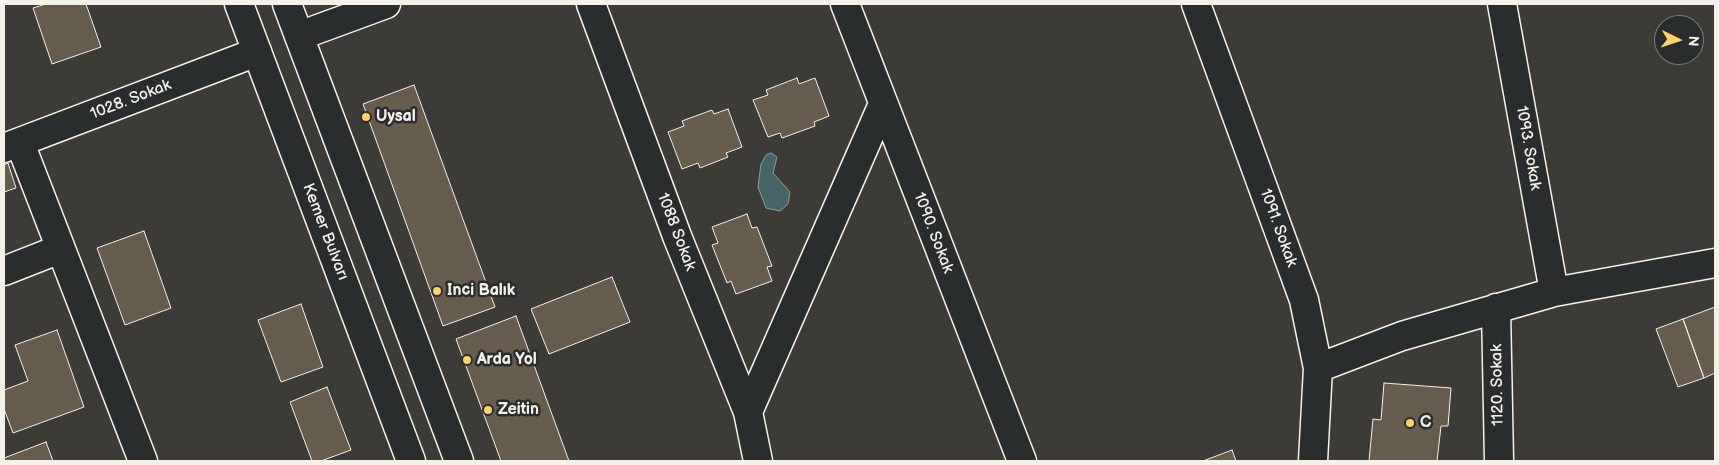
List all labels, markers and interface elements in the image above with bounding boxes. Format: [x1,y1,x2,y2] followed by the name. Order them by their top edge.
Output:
[1654,15,1704,65] north arrow
[1685,35,1702,47] text: N
[88,76,174,124] street label: 1028. Sokak
[1511,104,1545,192] street label: 1093. Sokak
[376,107,416,127] place label: Uysal
[360,111,372,123] marker: Uysal
[298,181,352,283] street label: Kemer Bulvarı
[1255,186,1301,270] street label: 1091. Sokak
[652,190,700,274] street label: 1088 Sokak
[909,190,957,276] street label: 1090. Sokak
[447,281,515,301] place label: Inci Balık
[431,285,443,297] marker: Inci Balık
[1488,344,1508,426] street label: 1120. Sokak
[477,350,537,370] place label: Arda Yol
[461,354,473,366] marker: Arda Yol
[498,400,539,420] place label: Zeitin
[482,404,494,416] marker: Zeitin
[1420,413,1431,433] place label: C
[1404,417,1416,429] marker: C

